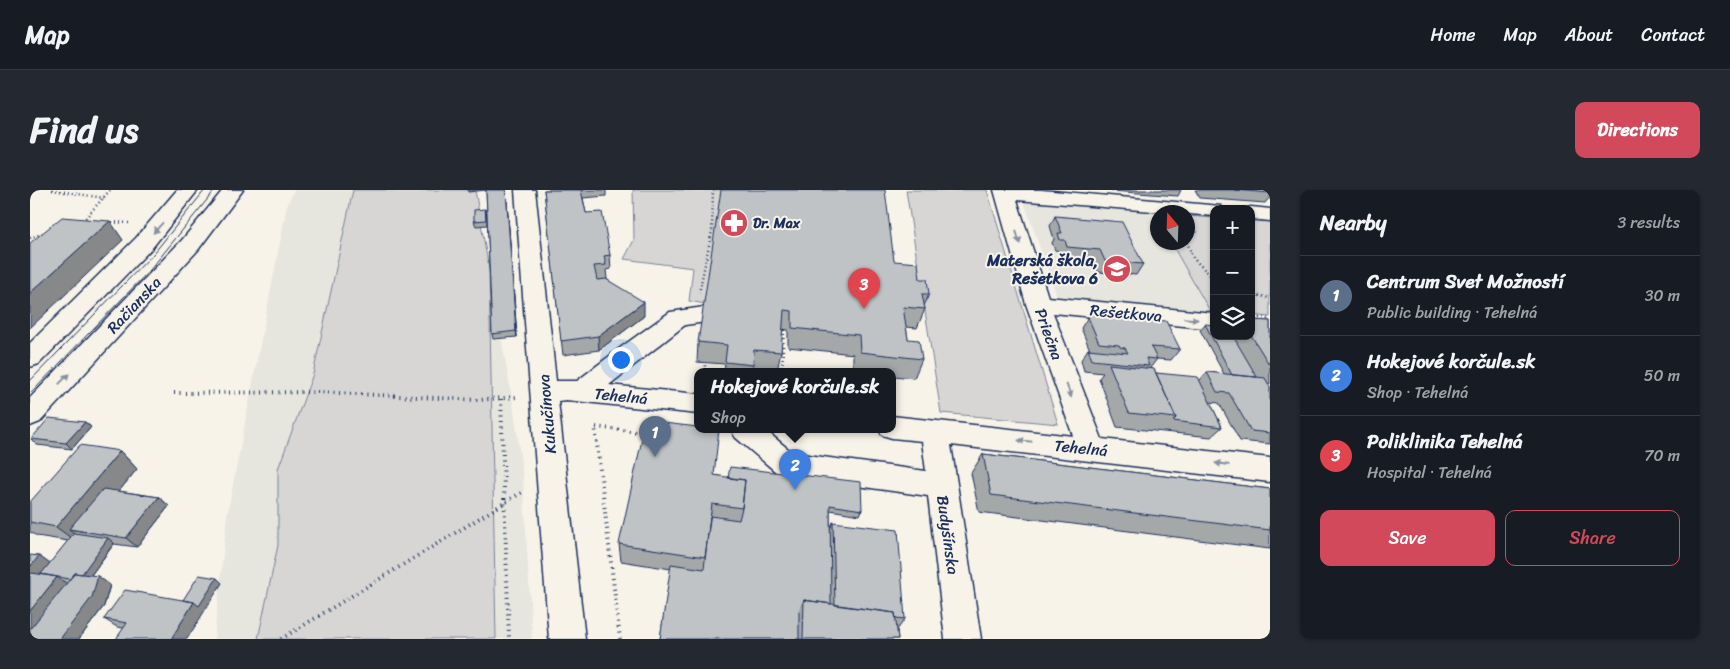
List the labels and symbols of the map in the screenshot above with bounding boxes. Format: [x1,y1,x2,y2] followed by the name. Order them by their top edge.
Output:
[1150,205,1195,250] north arrow
[719,208,749,238] pharmacy icon: Dr. Max
[753,211,801,236] place label: Dr. Max
[152,221,163,234] one-way arrow
[1014,229,1022,244] one-way arrow
[986,246,1098,293] place label: Materská škola, Rešetkova 6
[1102,254,1132,284] school or university icon: Materská škola, Rešetkova 6
[848,268,880,309] pin: 3
[99,269,169,341] street label: Račianska
[1089,295,1163,331] street label: Rešetkova
[1026,304,1072,364] street label: Priečna
[1183,315,1199,323] one-way arrow
[608,347,634,373] your location
[529,373,565,455] street label: Kukučínova
[58,374,70,386] one-way arrow
[593,379,649,413] street label: Tehelná
[1066,383,1073,398] one-way arrow
[639,416,671,457] pin: 1
[1053,431,1109,465] street label: Tehelná
[1017,437,1033,445] one-way arrow
[779,449,811,490] pin: 2
[1213,460,1229,468] one-way arrow
[928,493,968,577] street label: Budyšínska

